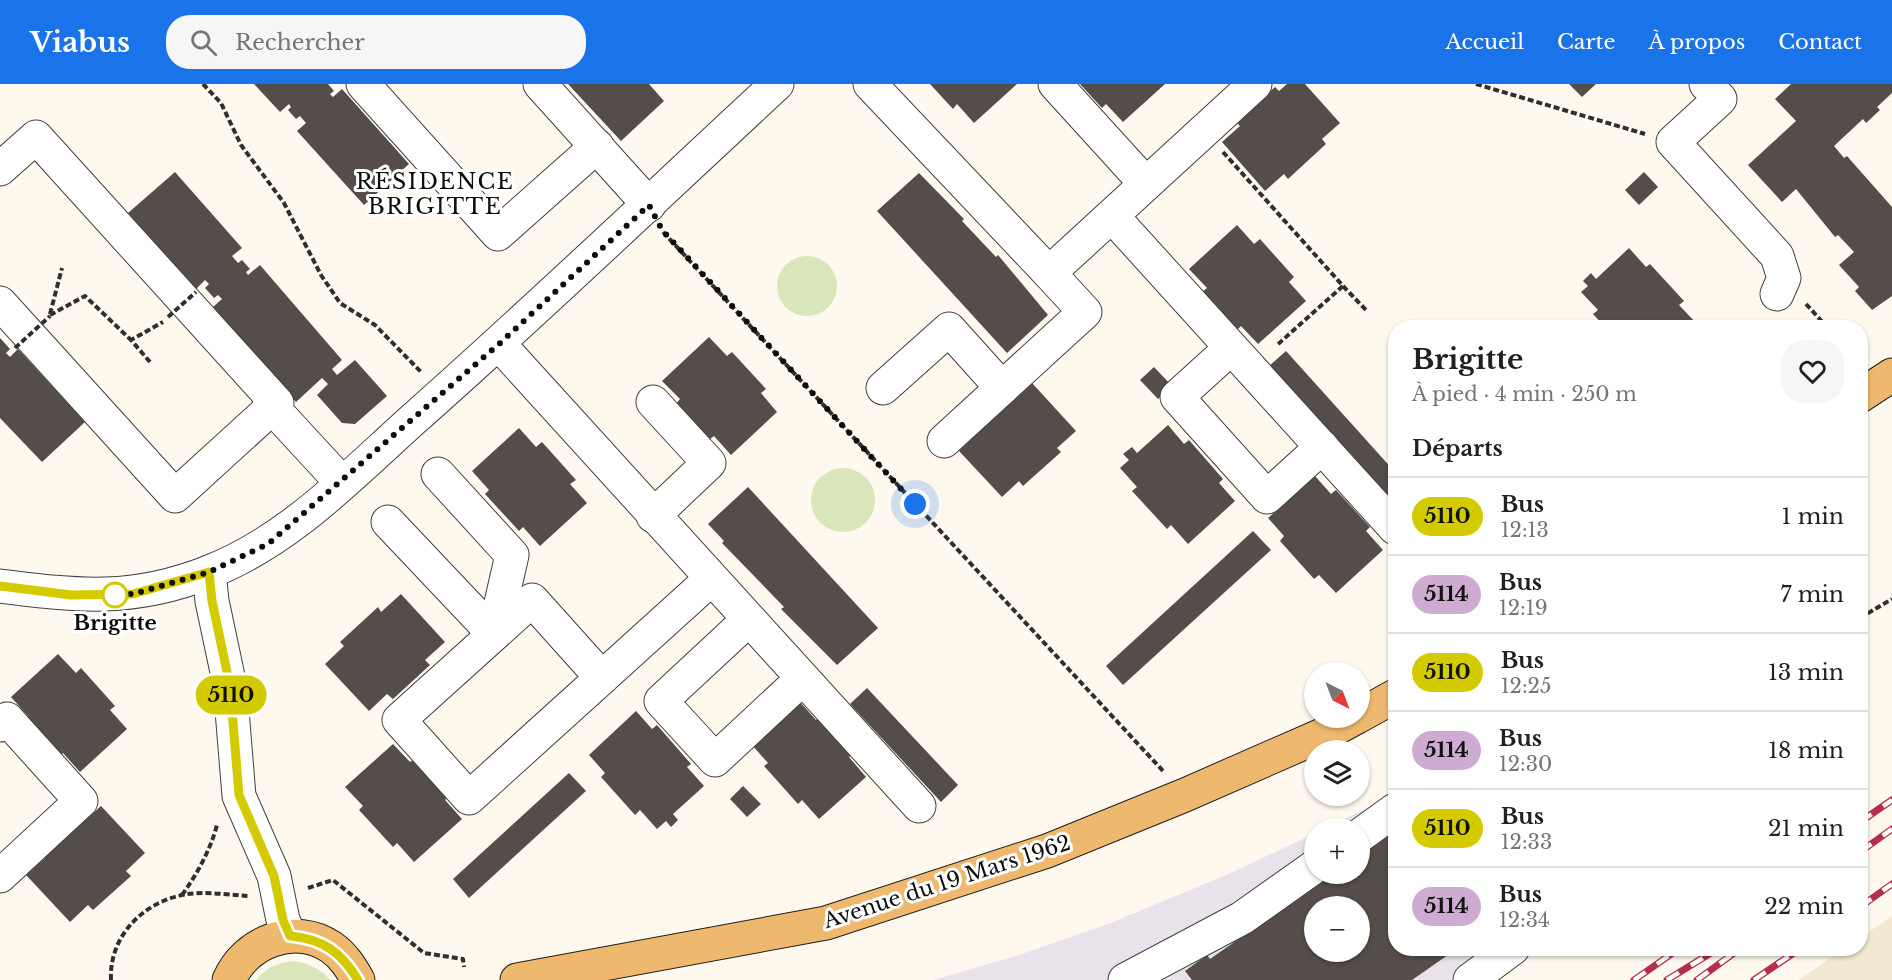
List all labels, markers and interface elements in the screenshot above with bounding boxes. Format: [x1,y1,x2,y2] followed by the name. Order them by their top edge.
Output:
[166,15,586,69] search box
[30,25,130,60] text: Viabus
[187,26,220,59] icon: search
[235,29,365,56] text: Rechercher
[1446,29,1524,55] text: Accueil
[1557,29,1616,55] text: Carte
[1649,29,1745,55] text: À propos
[1778,29,1862,55] text: Contact
[356,167,514,220] district label: RÉSIDENCE BRIGITTE
[1781,340,1844,403] button: heart
[1412,342,1523,377] text: Brigitte
[1412,382,1637,406] text: À pied · 4 min · 250 m
[1412,435,1503,462] text: Départs
[900,489,930,519] your location
[1501,491,1544,518] text: Bus
[1424,503,1471,529] text: 5110
[1782,503,1844,530] text: 1 min
[1501,518,1549,542] text: 12:13
[1499,569,1542,596] text: Bus
[1424,581,1469,607] text: 5114
[1780,581,1844,608] text: 7 min
[102,582,128,608] marker: Brigitte
[1499,596,1548,620] text: 12:19
[73,610,157,636] place label: Brigitte
[1501,647,1544,674] text: Bus
[1424,659,1471,685] text: 5110
[1768,659,1844,686] text: 13 min
[1304,662,1370,728] north arrow
[1304,662,1370,962] map controls
[1501,674,1551,698] text: 12:25
[189,676,273,714] line badge: 5110
[208,682,254,708] text: 5110
[1499,725,1542,752] text: Bus
[1424,737,1469,763] text: 5114
[1768,737,1844,764] text: 18 min
[1304,740,1370,806] button: layers
[1499,752,1552,776] text: 12:30
[1501,803,1544,830] text: Bus
[1424,815,1471,841] text: 5110
[1768,815,1844,842] text: 21 min
[1304,818,1370,884] button: +
[819,830,1074,935] street label: Avenue du 19 Mars 1962
[1501,830,1552,854] text: 12:33
[1499,881,1542,908] text: Bus
[1424,893,1469,919] text: 5114
[1764,893,1844,920] text: 22 min
[1304,896,1370,962] button: −
[1499,908,1550,932] text: 12:34

